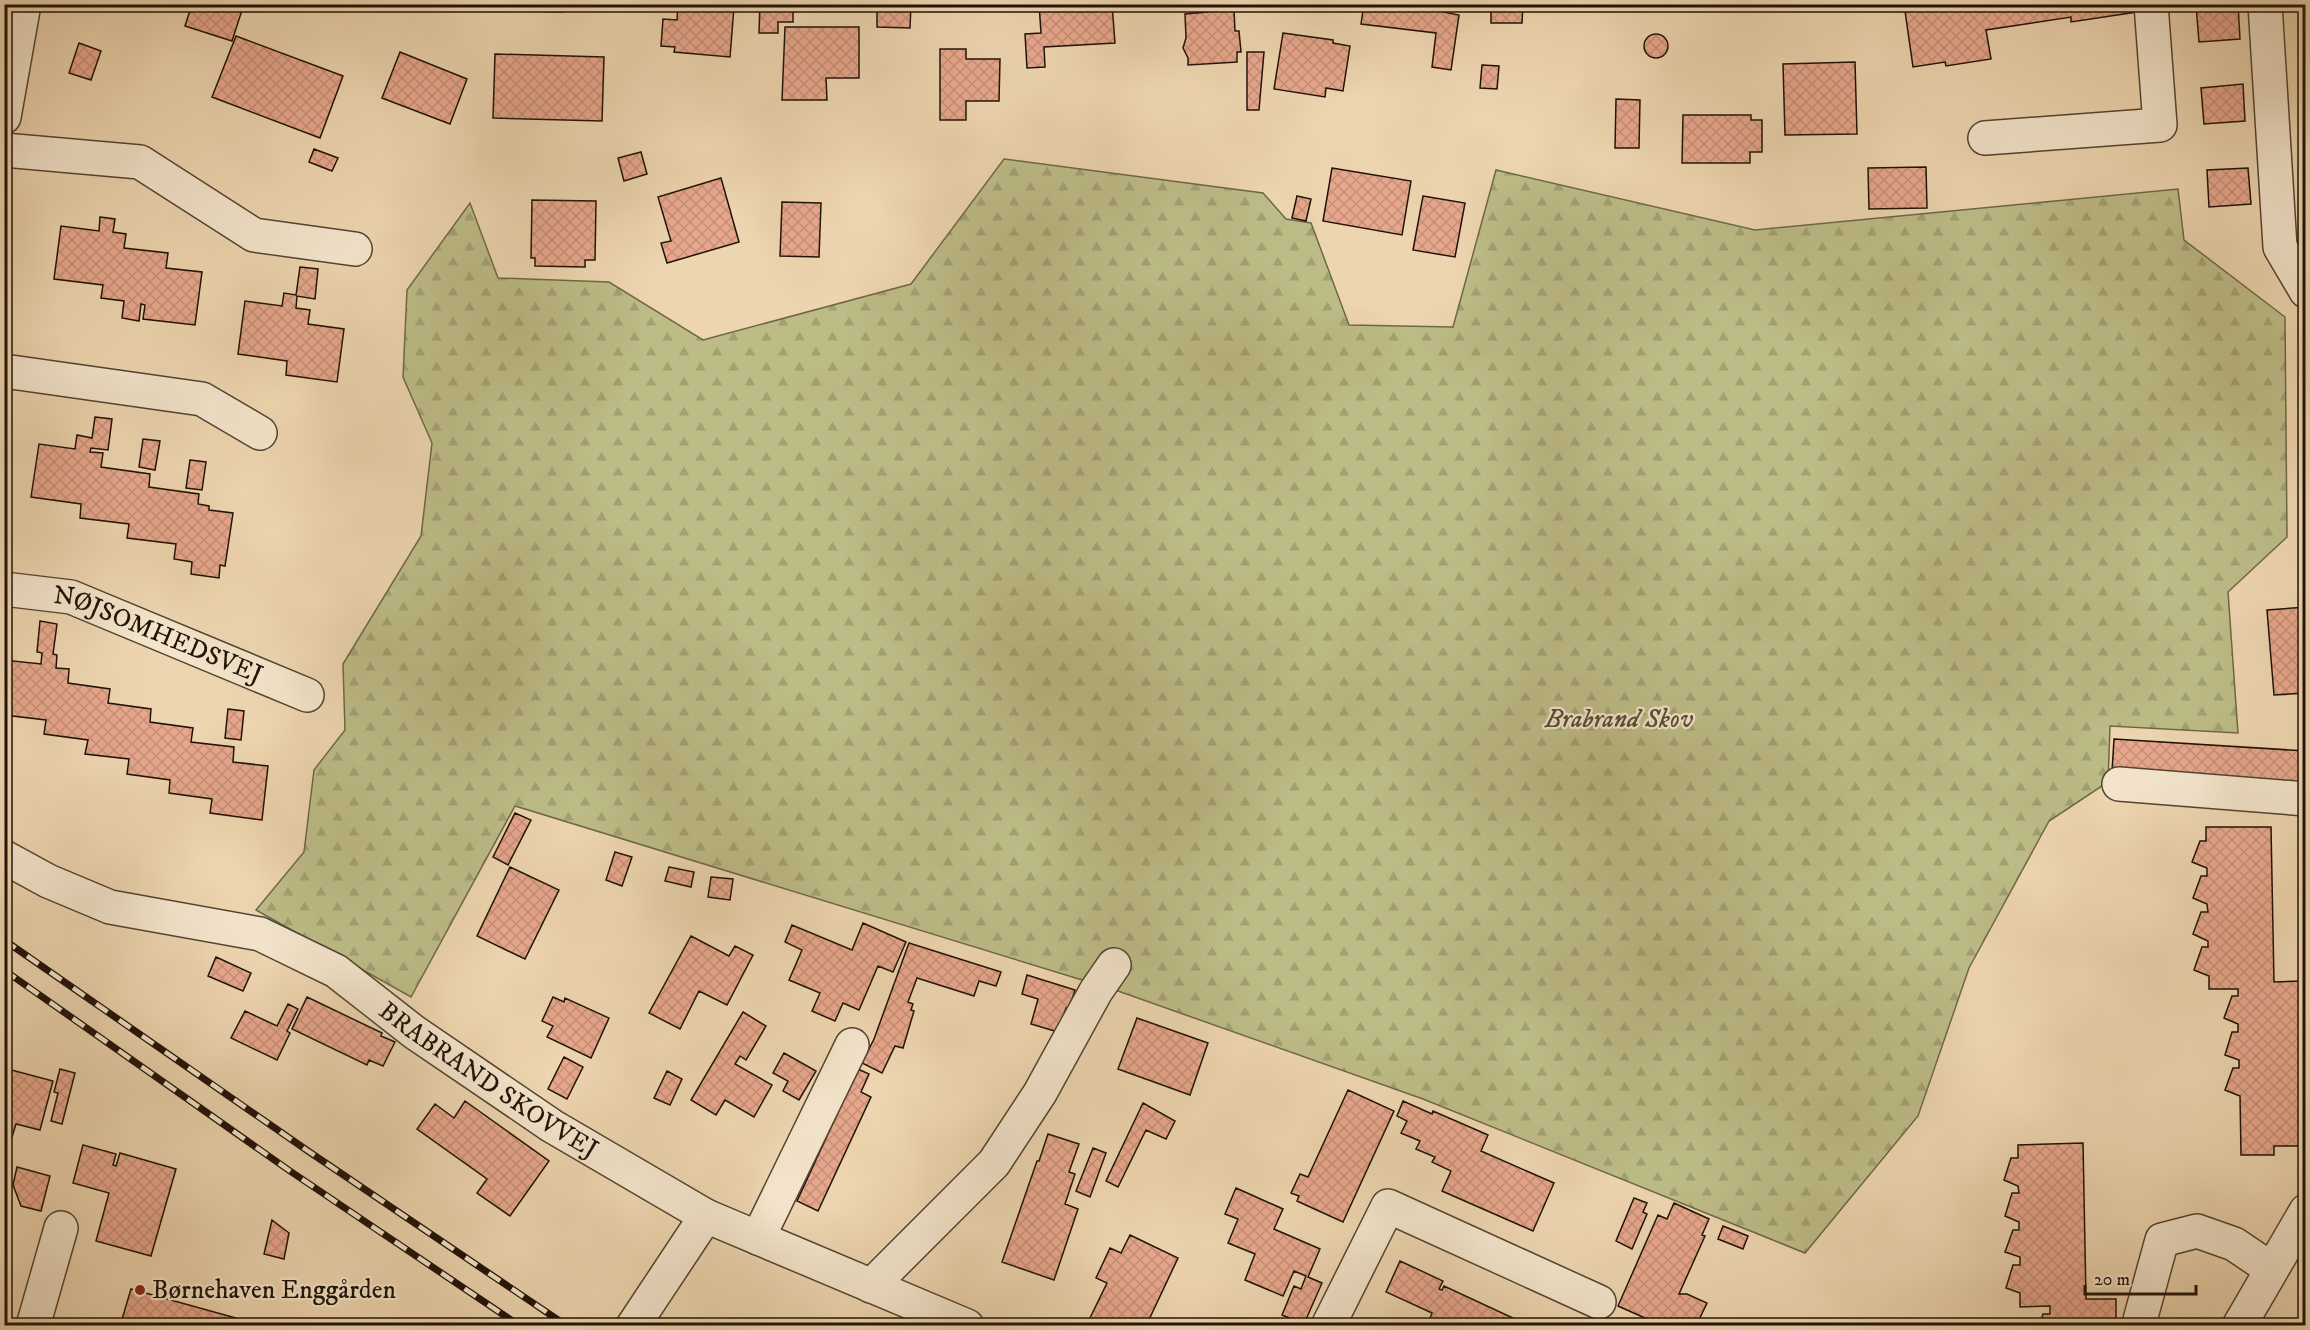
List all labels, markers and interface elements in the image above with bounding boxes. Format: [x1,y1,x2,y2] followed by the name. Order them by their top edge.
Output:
[52,579,268,691] street label: NØJSOMHEDSVEJ
[1544,703,1693,736] park label: Brabrand Skov
[372,994,604,1166] street label: BRABRAND SKOVVEJ
[2085,1258,2196,1296] scale bar
[2094,1269,2130,1291] text: 20 m
[152,1274,397,1307] place label: Børnehaven Enggården
[133,1283,147,1297] marker: Børnehaven Enggården

